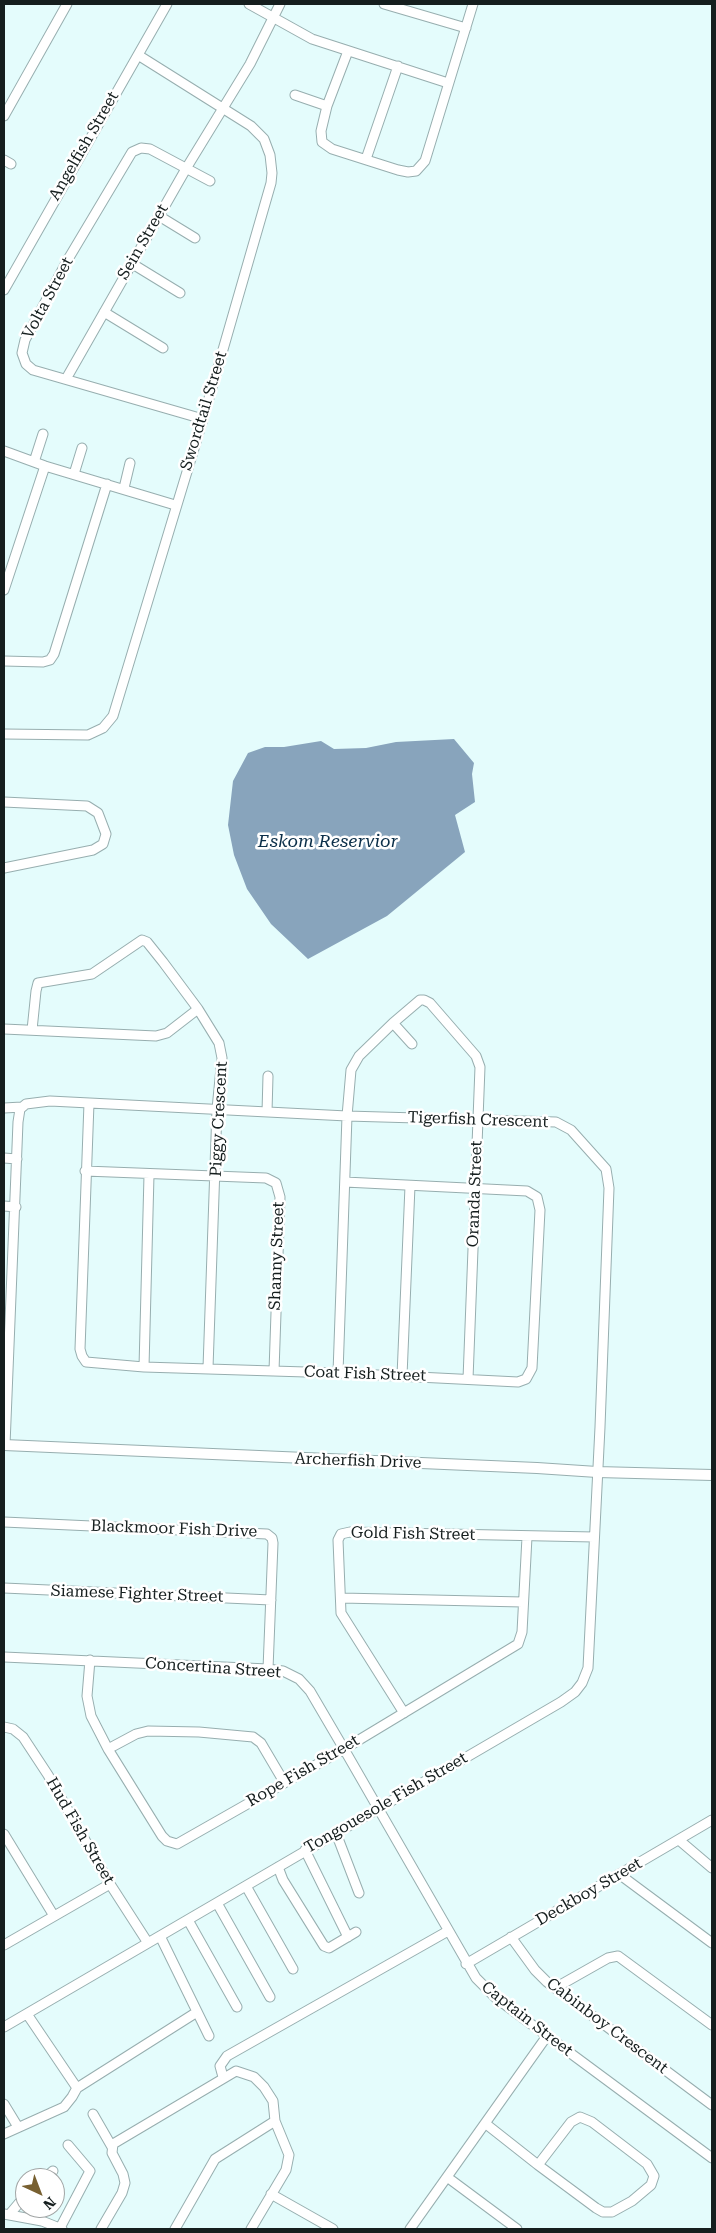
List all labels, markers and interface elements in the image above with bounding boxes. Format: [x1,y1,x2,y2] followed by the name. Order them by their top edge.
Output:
[45,88,123,204] street label: Angelfish Street
[114,201,172,283] street label: Sein Street
[18,254,78,342] street label: Volta Street
[177,349,231,473] street label: Swordtail Street
[258,831,398,853] water label: Eskom Reservior
[206,1061,232,1177] street label: Piggy Crescent
[407,1108,549,1132] street label: Tigerfish Crescent
[464,1140,486,1248] street label: Oranda Street
[266,1201,288,1311] street label: Shanny Street
[304,1362,426,1386] street label: Coat Fish Street
[294,1449,422,1473] street label: Archerfish Drive
[90,1516,258,1542] street label: Blackmoor Fish Drive
[351,1523,475,1545] street label: Gold Fish Street
[50,1581,224,1607] street label: Siamese Fighter Street
[144,1654,282,1682] street label: Concertina Street
[243,1731,363,1811] street label: Rope Fish Street
[301,1748,471,1858] street label: Tongouesole Fish Street
[42,1774,118,1888] street label: Hud Fish Street
[533,1854,645,1930] street label: Deckboy Street
[542,1974,672,2078] street label: Cabinboy Crescent
[478,1977,576,2061] street label: Captain Street
[15,2168,65,2218] north arrow
[40,2194,59,2213] text: N

